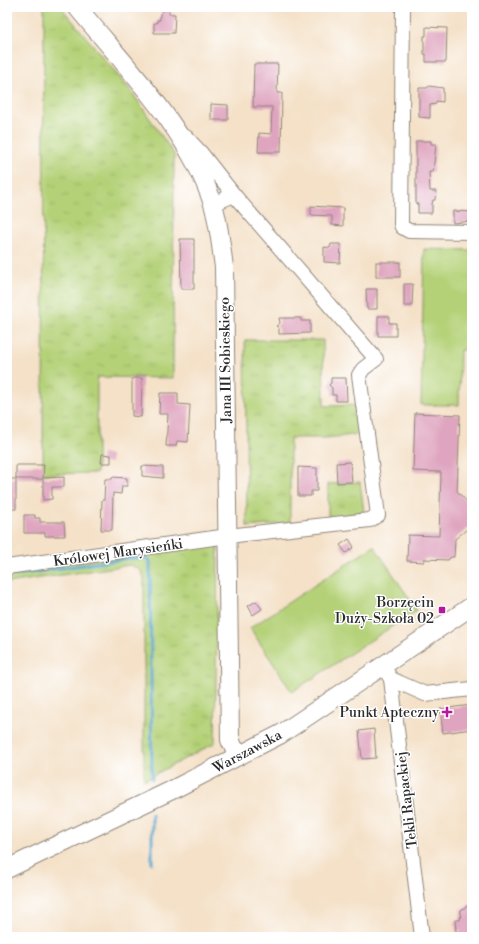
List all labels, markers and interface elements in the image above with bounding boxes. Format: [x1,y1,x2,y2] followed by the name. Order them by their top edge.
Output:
[216,297,236,424] street label: Jana III Sobieskiego
[52,535,185,571] street label: Królowej Marysieńki
[335,594,435,628] place label: Borzęcin Duży-Szkoła 02
[437,605,447,615] marker: Borzęcin Duży-Szkoła 02
[339,704,439,722] place label: Punkt Apteczny
[442,707,452,717] marker: Punkt Apteczny
[209,726,286,778] street label: Warszawska
[392,750,422,849] street label: Tekli Rapackiej

